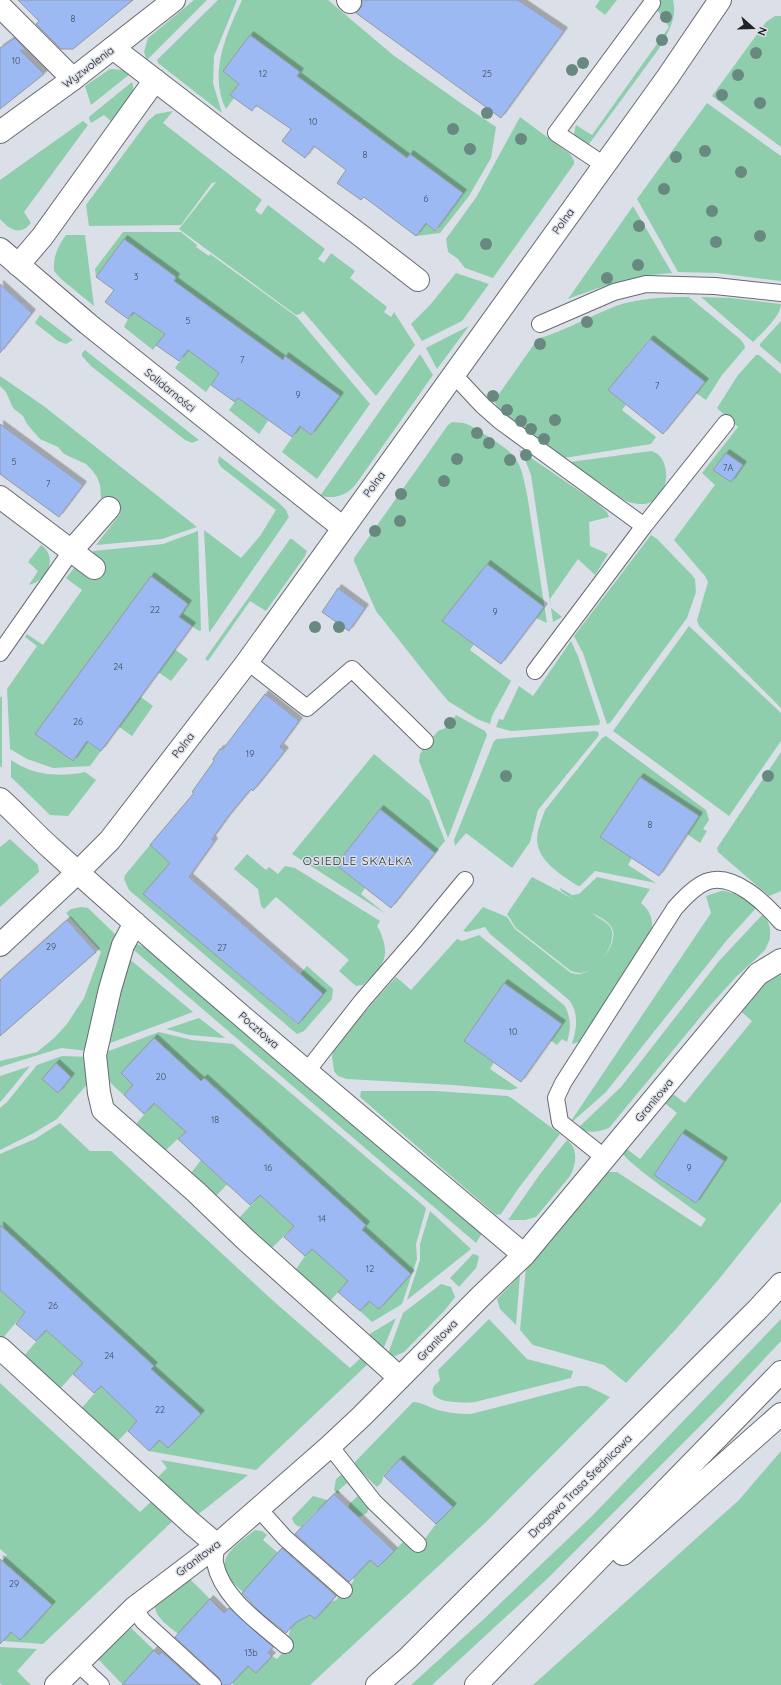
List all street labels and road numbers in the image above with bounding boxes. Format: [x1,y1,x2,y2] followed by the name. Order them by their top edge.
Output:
[59,43,117,91] street label: Wyzwolenia
[549,205,577,237] street label: Polna
[142,365,198,415] street label: Solidarności
[360,468,388,500] street label: Polna
[169,729,197,761] street label: Polna
[236,1009,282,1051] street label: Pocztowa
[632,1075,676,1125] street label: Granitowa
[414,1316,460,1364] street label: Granitowa
[525,1431,635,1541] street label: Drogowa Trasa Średnicowa
[173,1537,223,1579] street label: Granitowa

